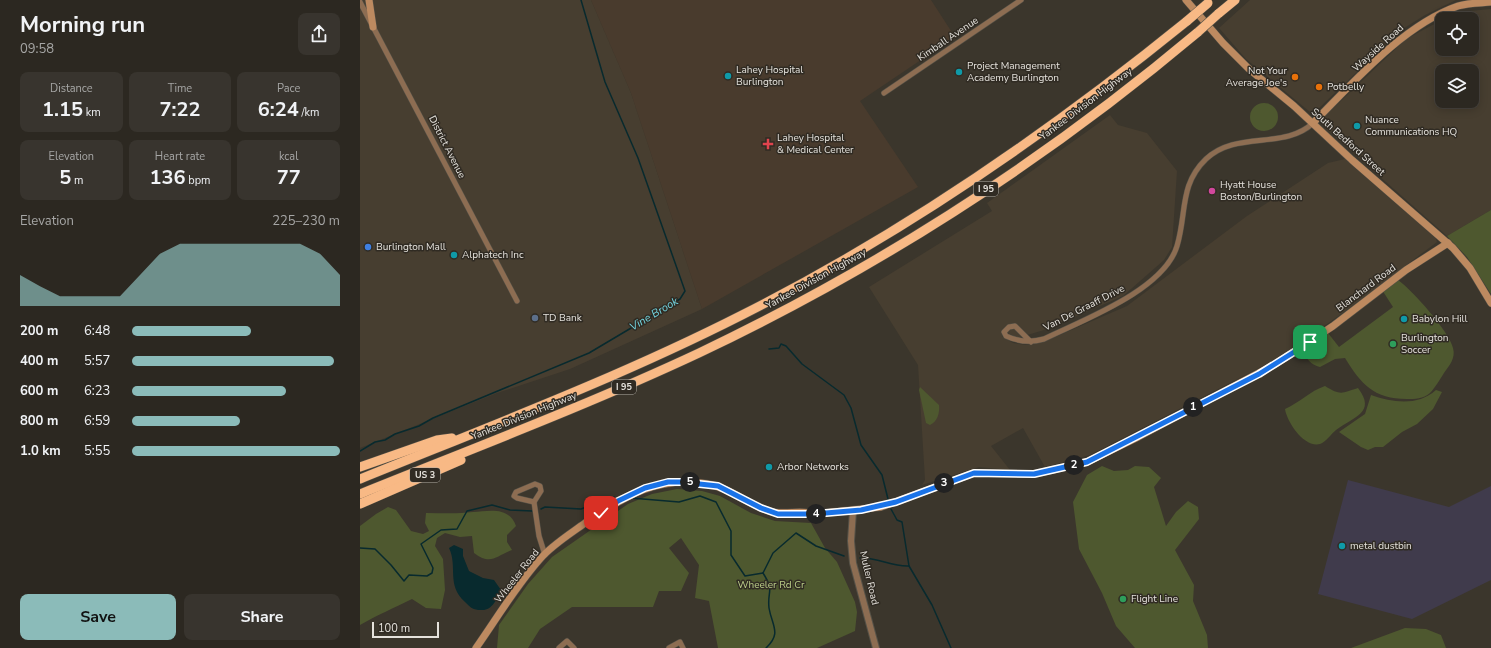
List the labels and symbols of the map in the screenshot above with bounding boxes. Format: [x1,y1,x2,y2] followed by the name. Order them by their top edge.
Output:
[915,13,981,65] street label: Kimball Avenue
[1349,21,1407,75] street label: Wayside Road
[967,59,1060,85] place label: Project Management Academy Burlington
[736,63,803,89] place label: Lahey Hospital Burlington
[1036,64,1136,144] street label: Yankee Division Highway
[1226,64,1287,90] place label: Not Your Average Joe's
[954,67,964,77] marker: Project Management Academy Burlington
[723,71,733,81] marker: Lahey Hospital Burlington
[1290,72,1300,82] marker: Not Your Average Joe's
[1327,80,1365,94] place label: Potbelly
[1314,82,1324,92] marker: Potbelly
[1308,105,1388,179] street label: South Bedford Street
[425,113,469,181] street label: District Avenue
[1365,113,1458,139] place label: Nuance Communications HQ
[1352,121,1362,131] marker: Nuance Communications HQ
[777,131,854,157] place label: Lahey Hospital & Medical Center
[762,138,774,150] marker: Lahey Hospital & Medical Center
[1220,178,1302,204] place label: Hyatt House Boston/Burlington
[974,182,998,196] road number: I 95
[1207,186,1217,196] marker: Hyatt House Boston/Burlington
[376,240,446,254] place label: Burlington Mall
[363,242,373,252] marker: Burlington Mall
[763,245,869,313] street label: Yankee Division Highway
[462,248,524,262] place label: Alphatech Inc
[449,250,459,260] marker: Alphatech Inc
[1333,261,1399,315] street label: Blanchard Road
[1040,281,1127,335] street label: Van De Graaff Drive
[627,293,681,334] water label: Vine Brook
[543,311,583,325] place label: TD Bank
[1412,312,1468,326] place label: Babylon Hill
[530,313,540,323] marker: TD Bank
[1399,314,1409,324] marker: Babylon Hill
[1293,325,1327,359] pin
[1401,331,1448,357] place label: Burlington Soccer
[1388,339,1398,349] marker: Burlington Soccer
[612,380,636,394] road number: I 95
[468,388,580,444] street label: Yankee Division Highway
[1183,397,1203,417] pin: 1
[1064,455,1084,475] pin: 2
[777,460,849,474] place label: Arbor Networks
[764,462,774,472] marker: Arbor Networks
[410,468,440,482] road number: US 3
[680,472,700,492] pin: 5
[934,473,954,493] pin: 3
[584,496,618,530] pin
[806,504,826,524] pin: 4
[1350,539,1412,553] place label: metal dustbin
[1337,541,1347,551] marker: metal dustbin
[491,546,543,606] street label: Wheeler Road
[856,550,882,606] street label: Muller Road
[738,578,805,592] park label: Wheeler Rd Cr
[1131,592,1178,606] place label: Flight Line
[1118,594,1128,604] marker: Flight Line
[372,620,439,639] scale bar

